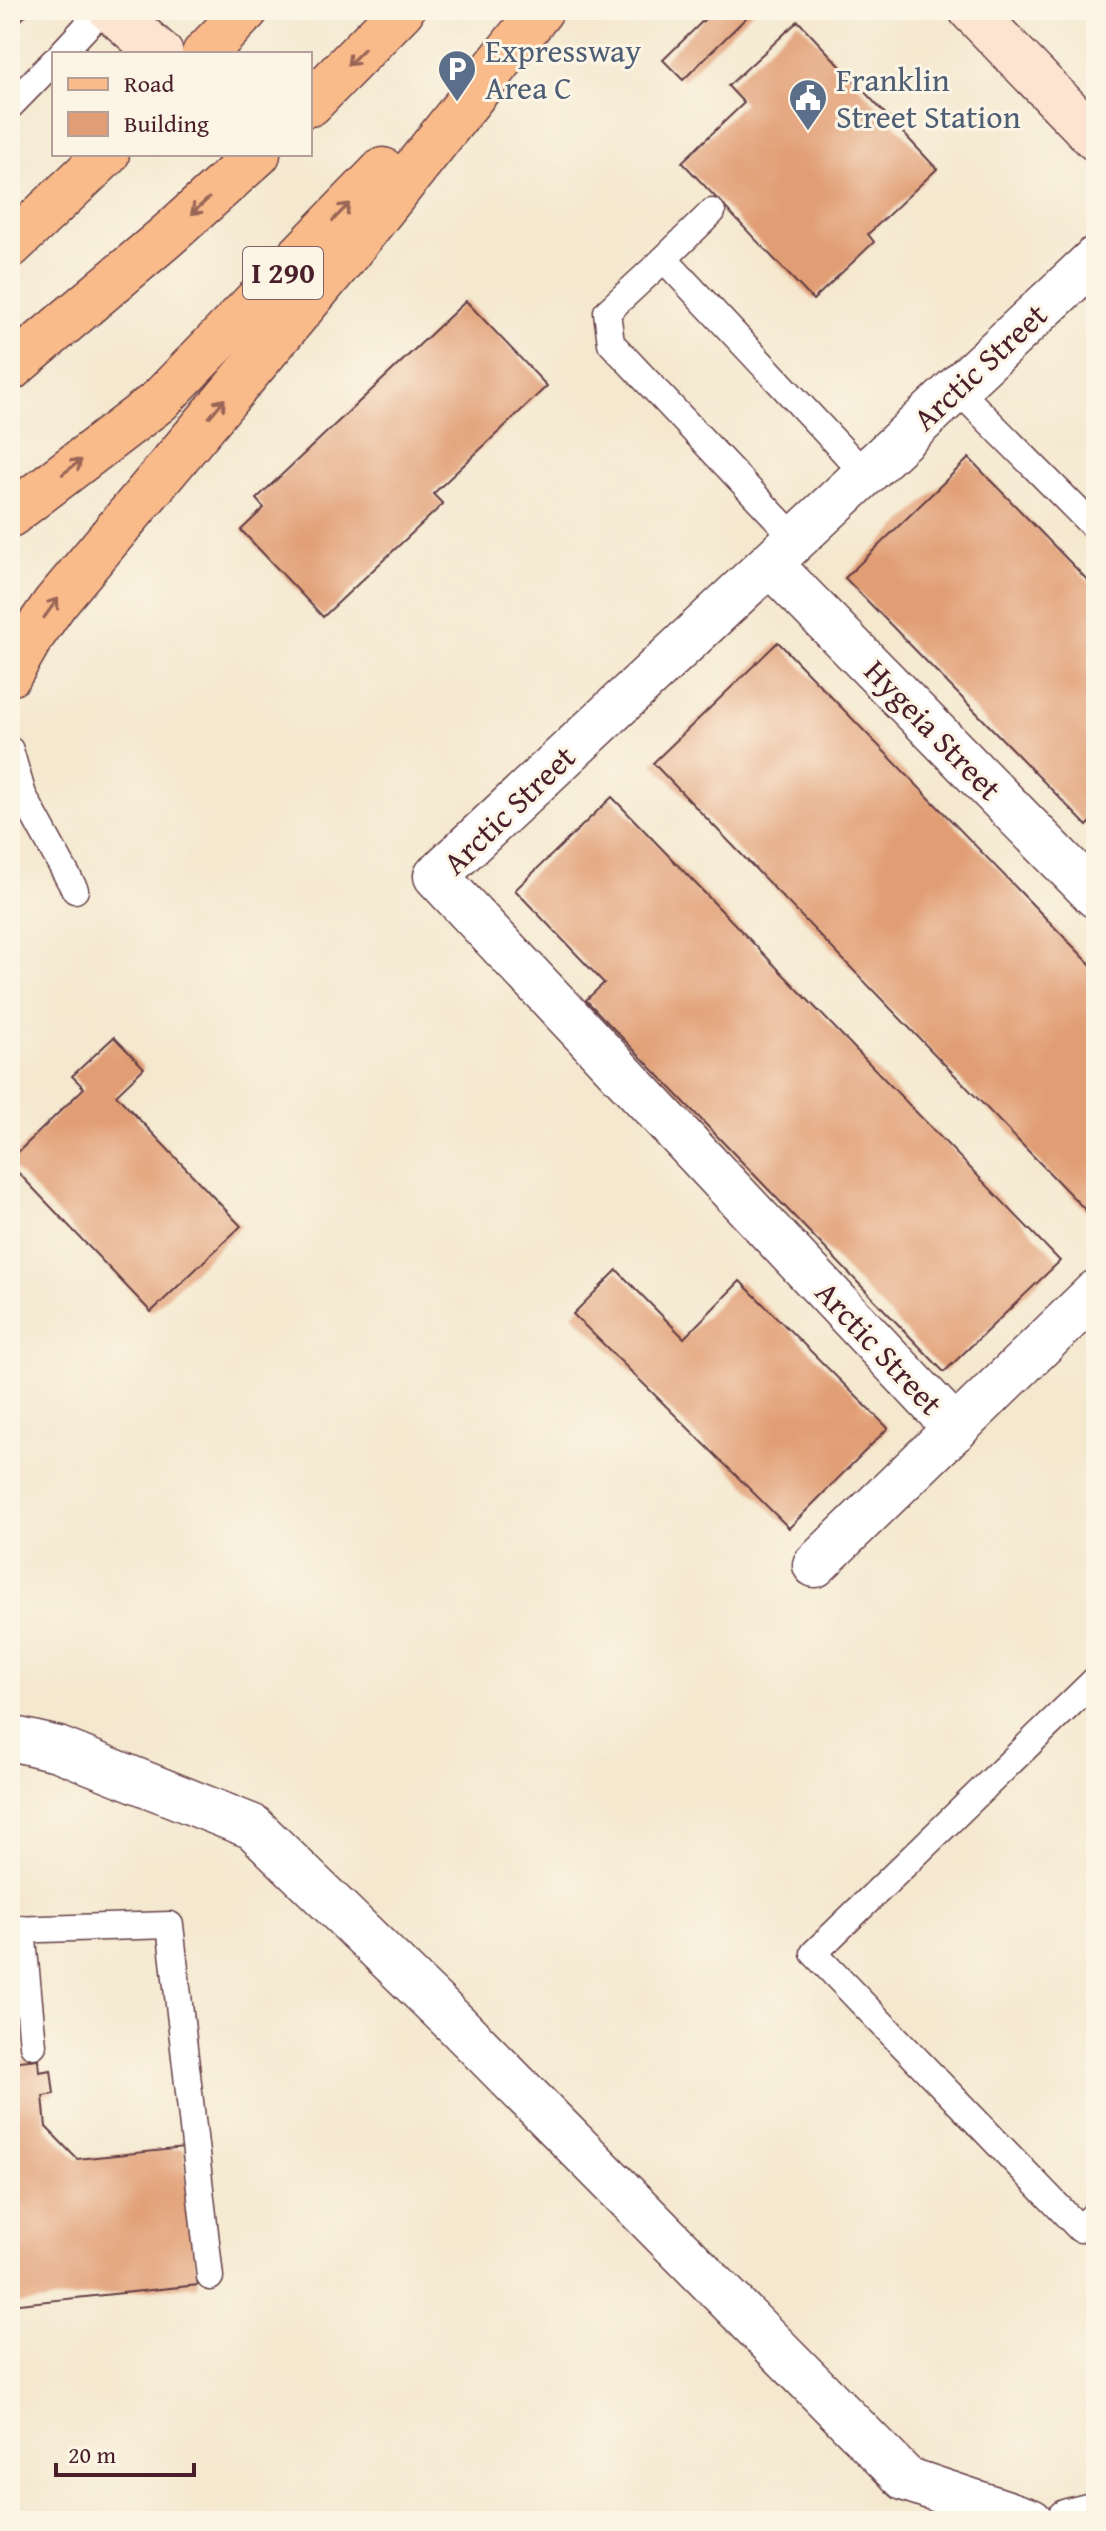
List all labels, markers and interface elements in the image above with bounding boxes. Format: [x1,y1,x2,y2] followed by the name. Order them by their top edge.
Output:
[485,27,641,111] place label: Expressway Area C
[347,47,367,67] one-way arrow
[436,48,478,103] parking icon: Expressway Area C
[52,52,312,156] legend
[836,56,1021,140] place label: Franklin Street Station
[124,66,174,101] text: Road
[787,77,829,132] public building icon: Franklin Street Station
[124,106,209,141] text: Building
[191,197,211,215] one-way arrow
[332,202,351,222] one-way arrow
[243,247,323,299] road number: I 290
[902,292,1057,441] street label: Arctic Street
[208,399,226,419] one-way arrow
[61,459,82,476] one-way arrow
[43,598,59,620] one-way arrow
[854,649,1013,811] street label: Hygeia Street
[432,734,586,885] street label: Arctic Street
[805,1270,954,1425] street label: Arctic Street
[56,2427,194,2477] scale bar
[68,2437,116,2472] text: 20 m

